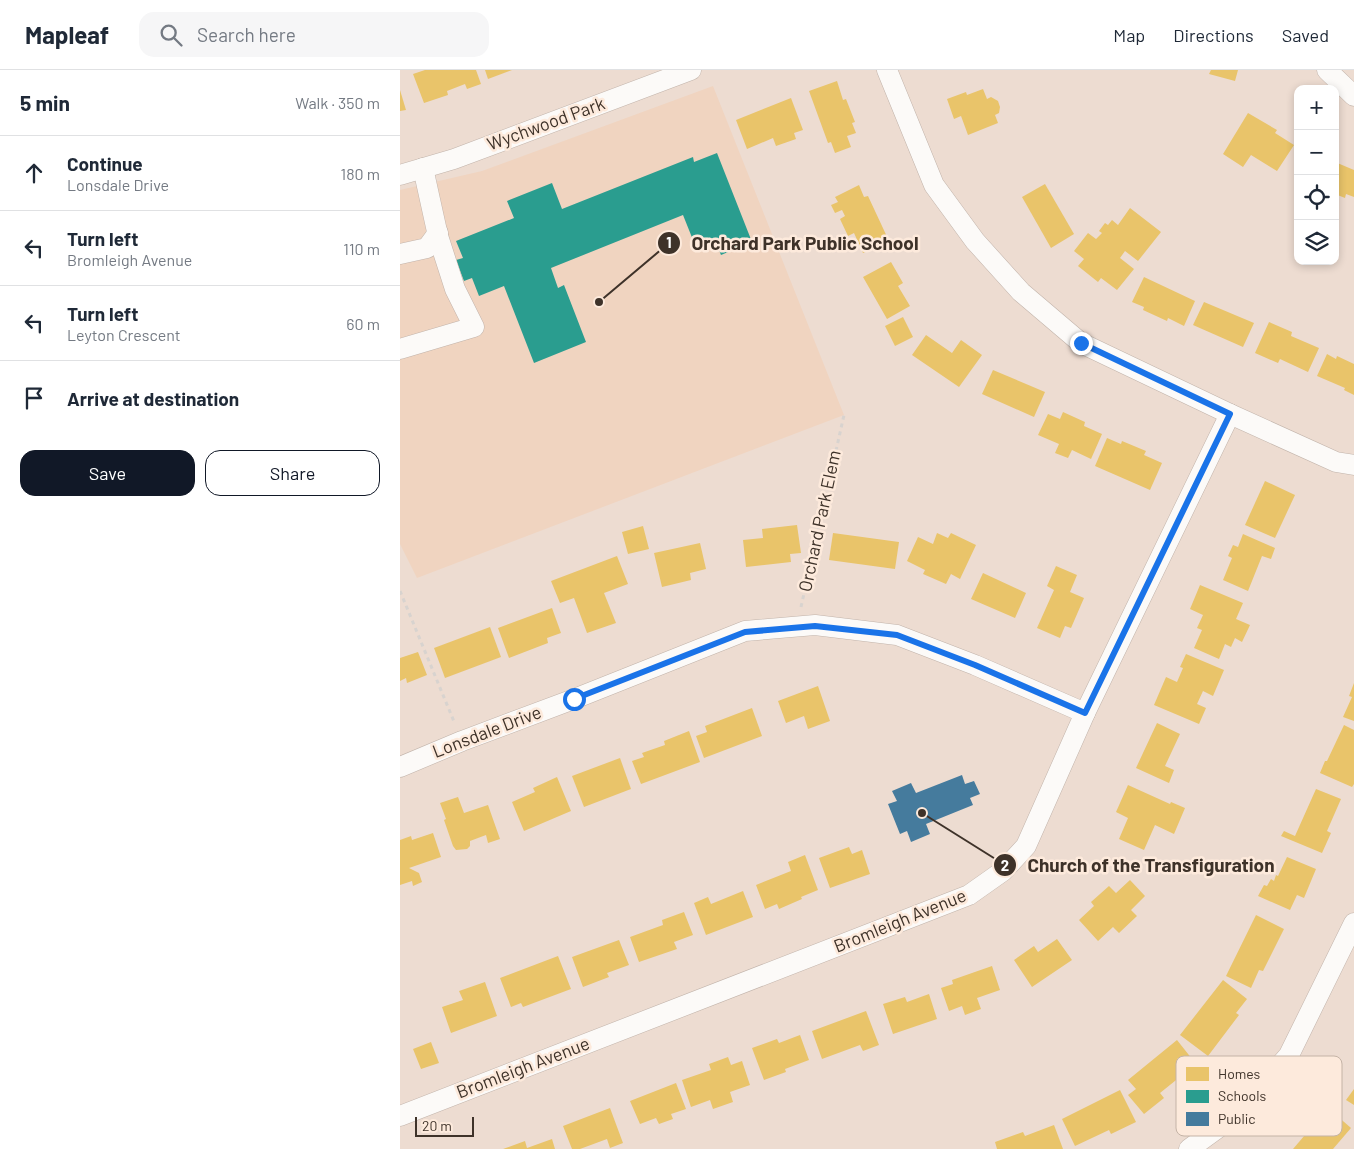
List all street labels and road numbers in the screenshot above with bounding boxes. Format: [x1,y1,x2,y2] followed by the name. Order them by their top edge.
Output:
[484,92,608,155] street label: Wychwood Park
[793,448,845,594] street label: Orchard Park Elem
[429,700,544,762] street label: Lonsdale Drive
[830,883,969,957] street label: Bromleigh Avenue
[453,1032,592,1103] street label: Bromleigh Avenue

